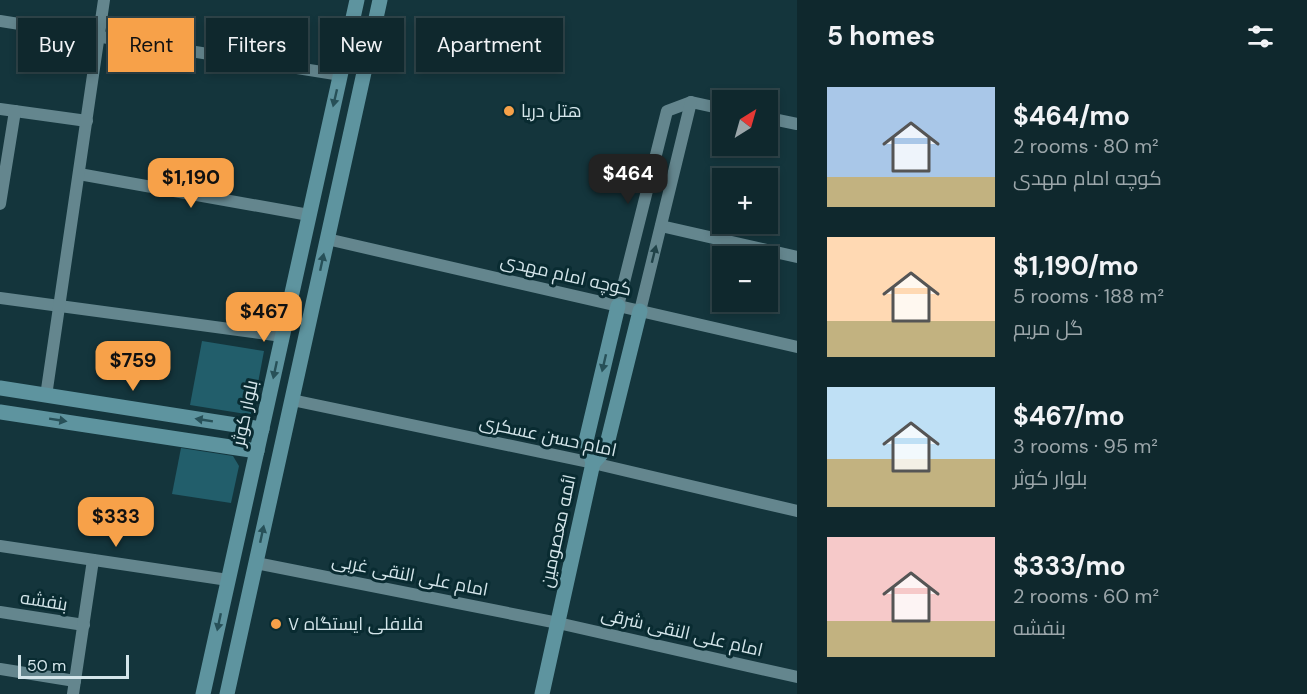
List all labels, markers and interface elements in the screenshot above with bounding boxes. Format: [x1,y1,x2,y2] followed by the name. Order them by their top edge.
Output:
[18,18,96,72] chip: Buy
[108,18,194,72] chip: Rent
[206,18,308,72] chip: Filters
[320,18,404,72] chip: New
[416,18,563,72] chip: Apartment
[827,19,935,53] text: 5 homes
[1244,20,1277,53] icon: filters
[330,89,340,107] one-way arrow
[712,90,778,156] north arrow
[712,90,778,312] map controls
[521,99,582,123] place label: هتل دریا
[1013,99,1130,133] text: $464/mo
[502,104,516,118] marker: هتل دریا
[875,111,947,183] icon: home
[1013,133,1159,159] text: 2 rooms · 80 m²
[592,154,664,205] pin: $464
[142,158,240,209] pin: $1,190
[603,160,653,186] text: $464
[162,164,220,190] text: $1,190
[1013,165,1162,191] text: کوچه امام مهدی
[712,168,778,234] button: +
[650,245,660,263] one-way arrow
[712,246,778,312] button: −
[498,248,634,302] street label: کوچه امام مهدی
[1013,249,1139,283] text: $1,190/mo
[318,252,327,271] one-way arrow
[875,261,947,333] icon: home
[1013,283,1164,309] text: 5 rooms · 188 m²
[228,292,300,343] pin: $467
[240,298,288,324] text: $467
[1013,315,1083,341] text: گل مریم
[97,341,169,392] pin: $759
[109,347,157,373] text: $759
[599,353,609,372] one-way arrow
[269,361,279,380] one-way arrow
[226,378,264,449] street label: بلوار کوثر
[1013,399,1125,433] text: $467/mo
[477,410,619,462] street label: امام حسن عسکری
[875,411,947,483] icon: home
[194,415,213,424] one-way arrow
[48,416,67,425] one-way arrow
[1013,433,1158,459] text: 3 rooms · 95 m²
[1013,465,1087,491] text: بلوار کوثر
[534,472,582,590] street label: ائمه معصومین
[80,497,152,548] pin: $333
[92,503,140,529] text: $333
[258,525,267,544] one-way arrow
[330,548,490,602] street label: امام علی النقی غربی
[1013,549,1126,583] text: $333/mo
[875,561,947,633] icon: home
[1013,583,1159,609] text: 2 rooms · 60 m²
[19,585,69,617] street label: بنفشه
[599,602,765,662] street label: امام علی النقی شرقی
[288,612,423,636] place label: فلافلی ایستگاه ۷
[213,613,223,632] one-way arrow
[1013,615,1066,641] text: بنفشه
[269,617,283,631] marker: فلافلی ایستگاه ۷
[18,652,129,680] scale bar
[27,655,66,676] text: 50 m

